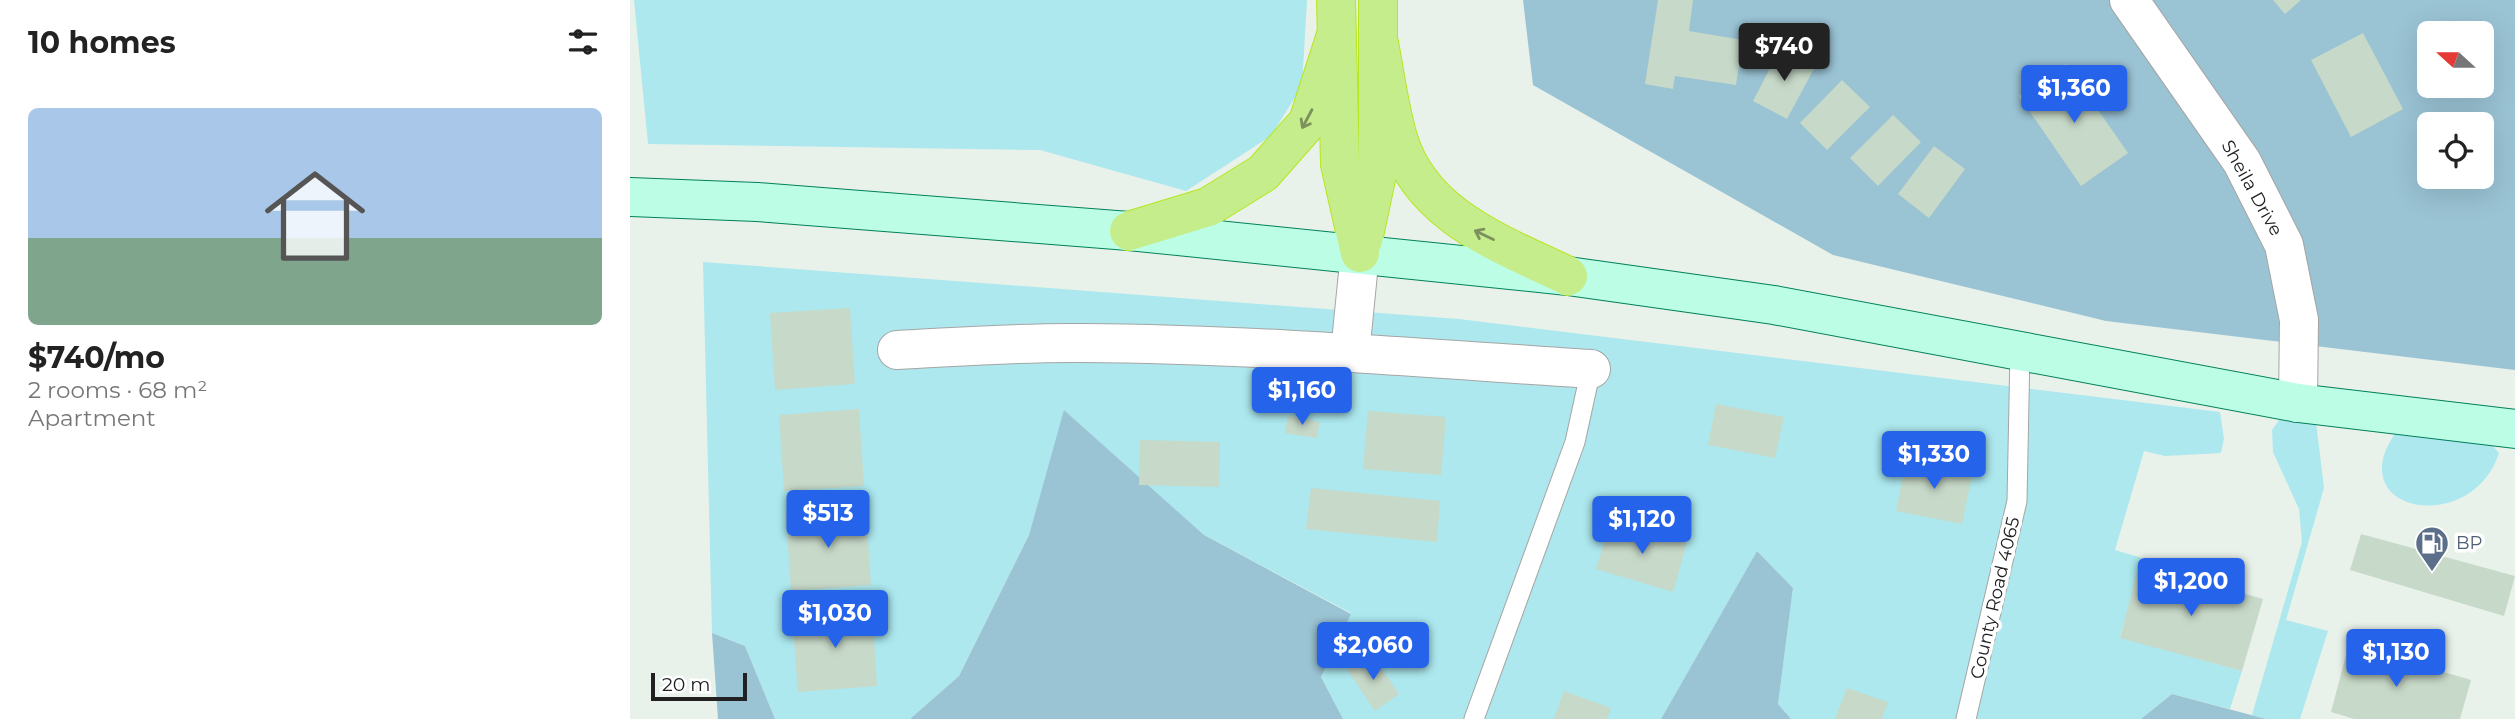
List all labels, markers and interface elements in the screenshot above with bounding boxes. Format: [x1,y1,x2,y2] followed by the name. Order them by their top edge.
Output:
[2417,21,2494,98] north arrow
[2417,21,2494,189] map controls
[564,23,602,61] icon: filters
[28,24,176,61] text: 10 homes
[1743,24,1825,83] pin: $740
[1755,32,1813,60] text: $740
[2017,66,2131,125] pin: $1,360
[2037,74,2111,102] text: $1,360
[1299,108,1313,129] one-way arrow
[2417,112,2494,189] button: locate
[2217,136,2287,240] street label: Sheila Drive
[252,153,378,279] icon: home
[1474,228,1495,242] one-way arrow
[28,339,165,376] text: $740/mo
[1245,368,1359,427] pin: $1,160
[28,376,207,404] text: 2 rooms · 68 m²
[1268,376,1336,404] text: $1,160
[28,404,156,432] text: Apartment
[1877,432,1991,491] pin: $1,330
[1898,440,1970,468] text: $1,330
[787,490,869,550] pin: $513
[1585,496,1699,556] pin: $1,120
[803,499,854,527] text: $513
[1608,505,1676,533] text: $1,120
[1966,515,2024,681] street label: County Road 4065
[2413,524,2451,573] fuel station icon: BP
[2456,532,2483,554] place label: BP
[2134,558,2248,618] pin: $1,200
[2154,567,2228,595] text: $1,200
[778,590,892,650] pin: $1,030
[798,599,872,627] text: $1,030
[1316,622,1430,682] pin: $2,060
[2339,630,2453,689] pin: $1,130
[1333,631,1413,659] text: $2,060
[2362,638,2430,666] text: $1,130
[651,670,747,702] scale bar
[662,673,710,696] text: 20 m

